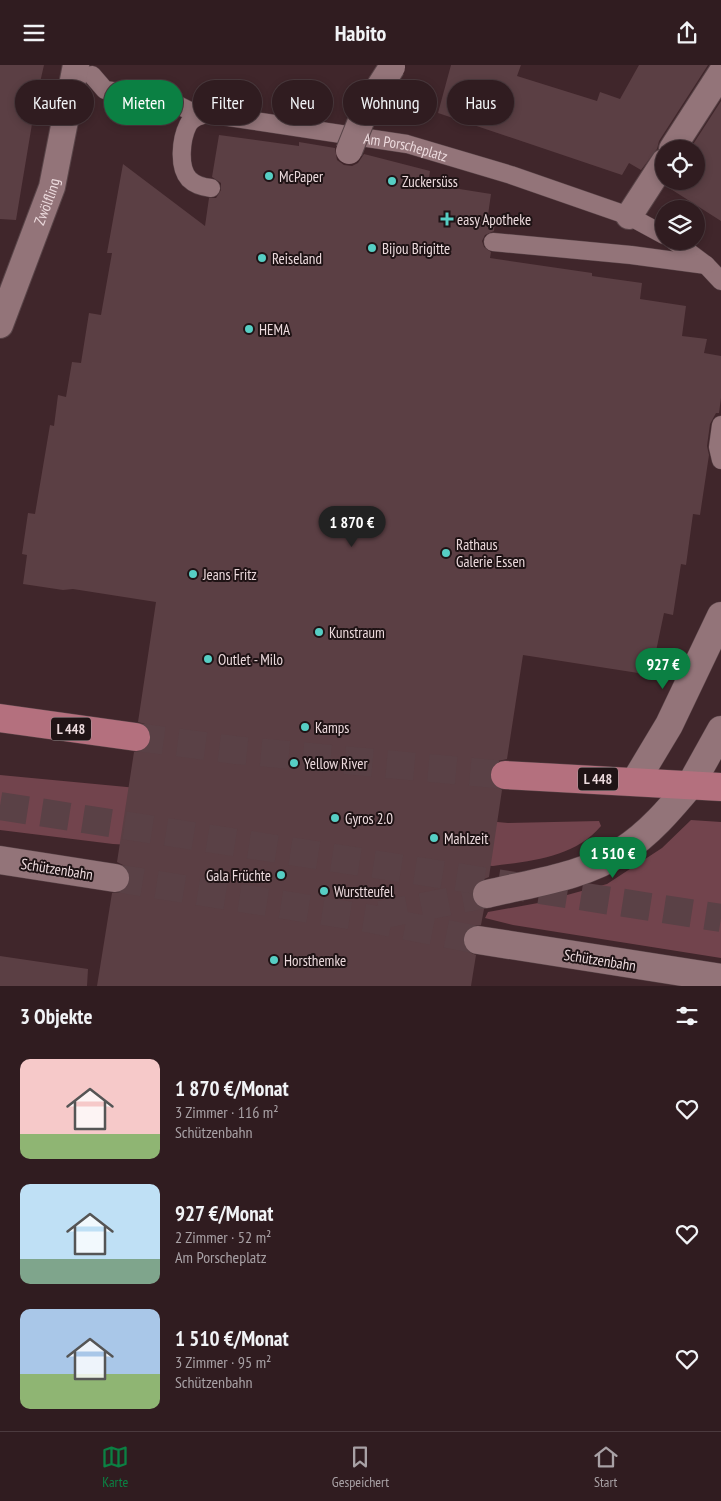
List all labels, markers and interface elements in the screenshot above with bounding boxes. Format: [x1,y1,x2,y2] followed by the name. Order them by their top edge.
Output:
[20,19,48,47] icon: menu
[335,19,386,47] text: Habito
[673,19,701,47] icon: share
[15,80,94,125] chip: Kaufen
[104,80,183,125] chip: Mieten
[193,80,262,125] chip: Filter
[272,80,333,125] chip: Neu
[343,80,437,125] chip: Wohnung
[447,80,514,125] chip: Haus
[362,128,450,165] street label: Am Porscheplatz
[655,140,705,250] map controls
[655,140,705,190] button: locate
[279,167,324,186] place label: McPaper
[263,170,275,182] marker: McPaper
[402,172,458,191] place label: Zuckersüss
[386,175,398,187] marker: Zuckersüss
[29,177,63,227] street label: Zwölfling
[655,200,705,250] button: layers
[457,210,531,229] place label: easy Apotheke
[441,213,453,225] marker: easy Apotheke
[382,239,450,258] place label: Bijou Brigitte
[366,242,378,254] marker: Bijou Brigitte
[272,249,322,268] place label: Reiseland
[256,252,268,264] marker: Reiseland
[259,320,291,339] place label: HEMA
[243,323,255,335] marker: HEMA
[306,505,398,548] pin: 1 870 €
[330,512,374,532] text: 1 870 €
[456,535,525,571] place label: Rathaus Galerie Essen
[440,547,452,559] marker: Rathaus Galerie Essen
[202,565,257,584] place label: Jeans Fritz
[187,568,199,580] marker: Jeans Fritz
[329,623,385,642] place label: Kunstraum
[313,626,325,638] marker: Kunstraum
[628,647,698,690] pin: 927 €
[218,650,283,669] place label: Outlet - Milo
[202,653,214,665] marker: Outlet - Milo
[646,654,680,674] text: 927 €
[51,717,91,741] road number: L 448
[315,718,349,737] place label: Kamps
[299,721,311,733] marker: Kamps
[304,754,368,773] place label: Yellow River
[288,757,300,769] marker: Yellow River
[578,767,618,791] road number: L 448
[345,809,393,828] place label: Gyros 2.0
[329,812,341,824] marker: Gyros 2.0
[444,829,488,848] place label: Mahlzeit
[428,832,440,844] marker: Mahlzeit
[567,837,659,879] pin: 1 510 €
[591,843,635,863] text: 1 510 €
[20,854,94,884] street label: Schützenbahn
[206,866,271,885] place label: Gala Früchte
[275,869,287,881] marker: Gala Früchte
[334,882,394,901] place label: Wurstteufel
[318,885,330,897] marker: Wurstteufel
[563,945,637,975] street label: Schützenbahn
[284,951,346,970] place label: Horsthemke
[268,954,280,966] marker: Horsthemke
[673,1002,701,1030] icon: filters
[20,1003,92,1030] text: 3 Objekte
[175,1075,289,1102] text: 1 870 €/Monat
[60,1079,120,1139] icon: home
[673,1095,701,1123] icon: heart
[175,1102,279,1122] text: 3 Zimmer · 116 m²
[175,1122,253,1142] text: Schützenbahn
[175,1200,273,1227] text: 927 €/Monat
[60,1204,120,1264] icon: home
[673,1220,701,1248] icon: heart
[175,1227,271,1247] text: 2 Zimmer · 52 m²
[175,1247,266,1267] text: Am Porscheplatz
[175,1325,289,1352] text: 1 510 €/Monat
[60,1329,120,1389] icon: home
[673,1345,701,1373] icon: heart
[175,1352,271,1372] text: 3 Zimmer · 95 m²
[175,1372,253,1392] text: Schützenbahn
[101,1443,129,1491] tab: Karte
[332,1443,389,1491] tab: Gespeichert
[592,1443,620,1491] tab: Start

